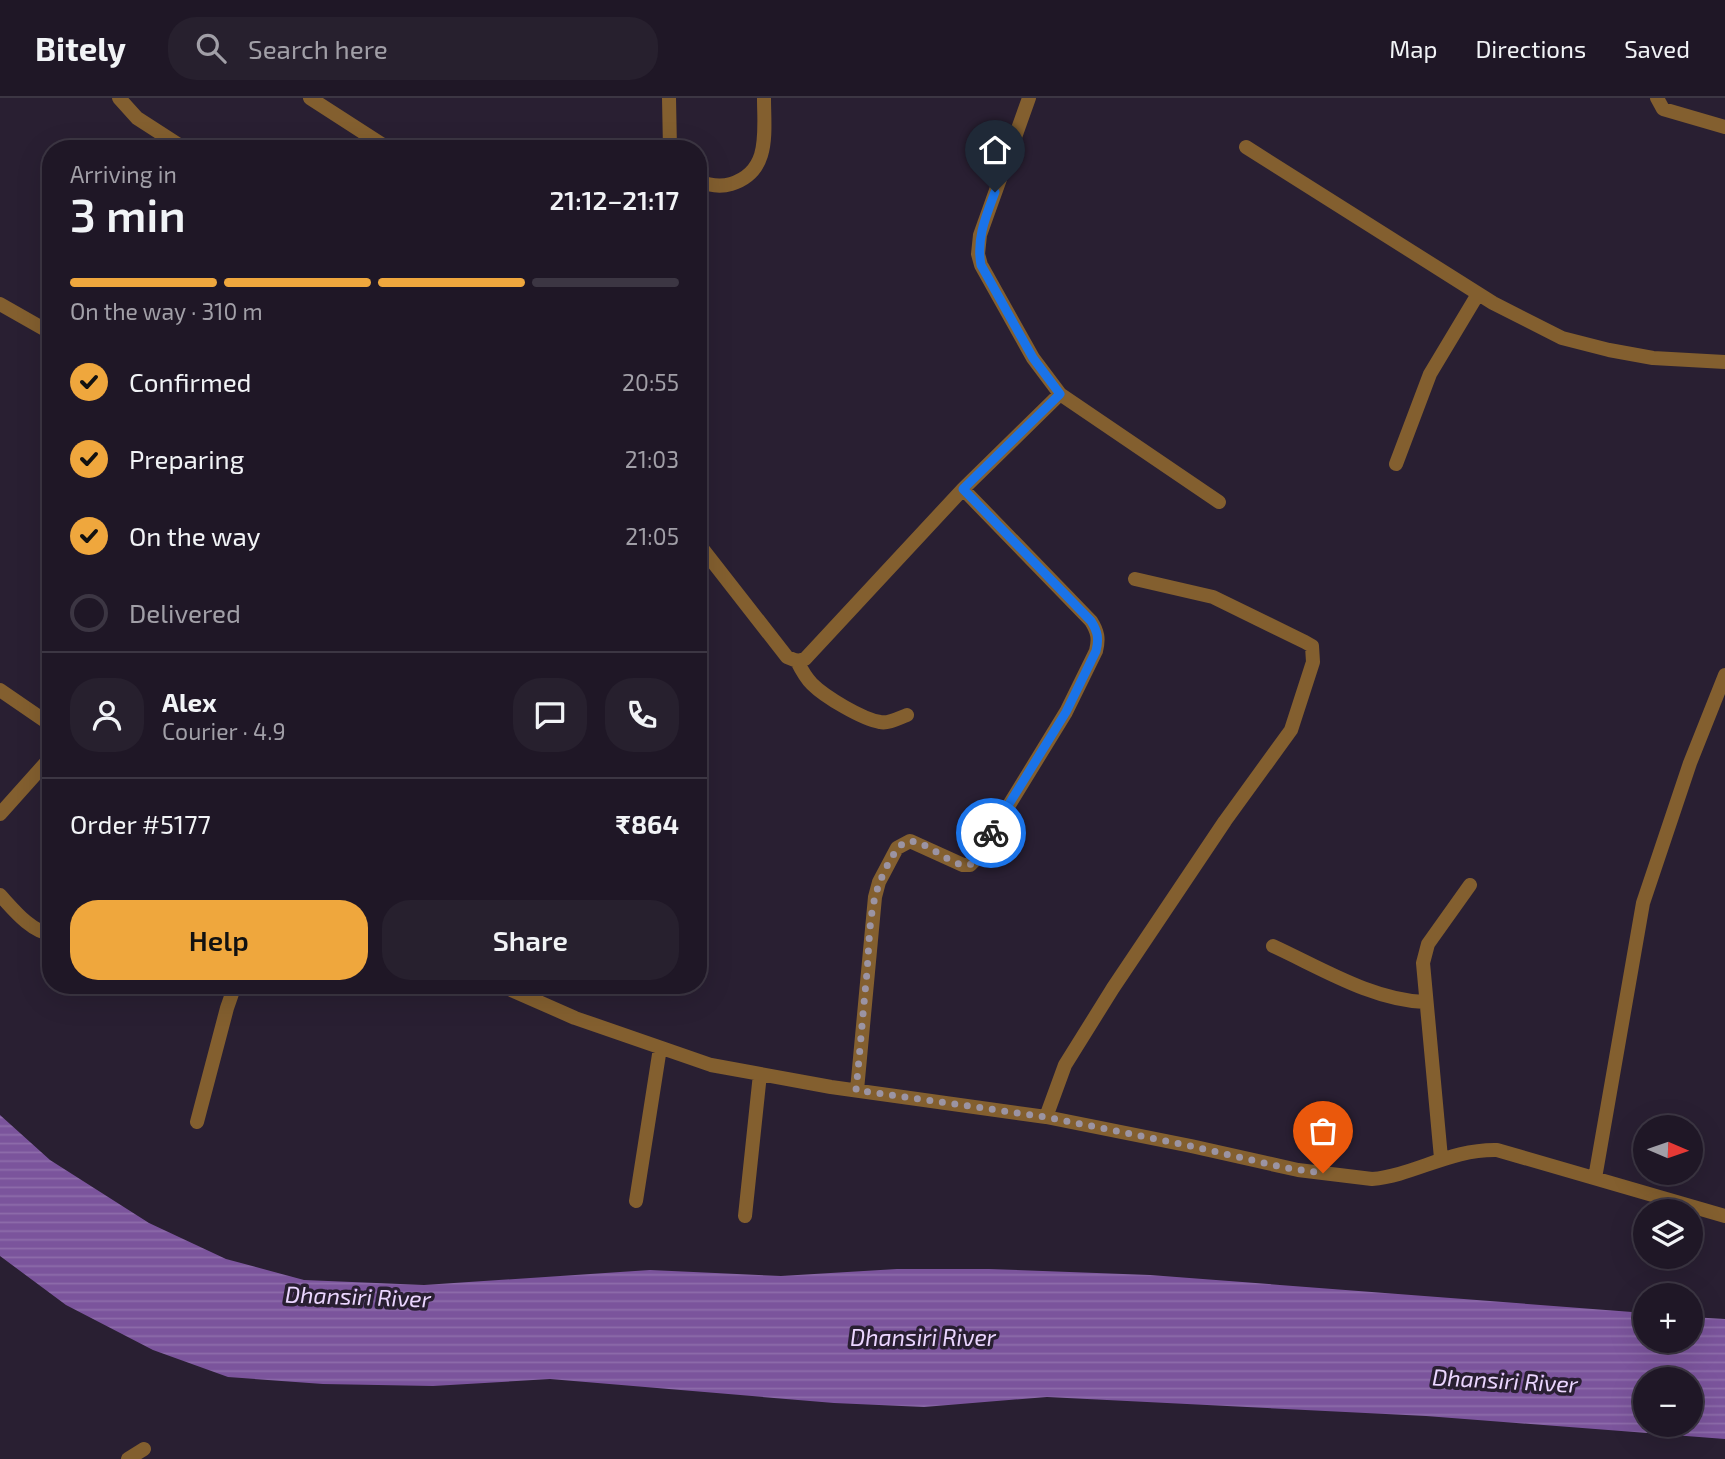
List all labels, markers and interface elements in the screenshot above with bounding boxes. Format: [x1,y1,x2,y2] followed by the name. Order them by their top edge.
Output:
[168,17,658,80] search box
[35,28,126,68] text: Bitely
[192,29,230,67] icon: search
[248,33,388,64] text: Search here
[1389,34,1437,63] text: Map
[1475,34,1586,63] text: Directions
[1624,34,1690,63] text: Saved
[965,120,1025,192] pin
[976,131,1014,169] icon: home
[70,160,177,188] text: Arriving in
[549,184,679,215] text: 21:12–21:17
[70,186,186,241] text: 3 min
[70,297,263,325] text: On the way · 310 m
[70,363,108,401] icon: check
[129,366,252,397] text: Confirmed
[622,368,679,396] text: 20:55
[70,440,108,478] icon: check
[129,443,244,474] text: Preparing
[625,445,679,473] text: 21:03
[70,517,108,555] icon: check
[129,520,260,551] text: On the way
[625,522,679,550] text: 21:05
[129,597,241,628] text: Delivered
[70,678,144,752] button: person
[513,678,587,752] button: chat
[605,678,679,752] button: phone
[162,686,217,717] text: Alex
[162,717,286,745] text: Courier · 4.9
[956,798,1026,868] courier
[70,808,211,839] text: Order #5177
[616,808,679,839] text: ₹864
[972,814,1010,852] icon: bike
[70,900,368,980] button: Help
[382,900,679,980] button: Share
[1293,1101,1353,1173] pin
[1304,1112,1342,1150] icon: bag
[1633,1115,1703,1185] north arrow
[1633,1115,1703,1437] map controls
[1633,1199,1703,1269] button: layers
[285,1279,432,1313] water label: Dhansiri River
[1633,1283,1703,1353] button: +
[850,1323,997,1351] water label: Dhansiri River
[1432,1362,1579,1398] water label: Dhansiri River
[1633,1367,1703,1437] button: −

